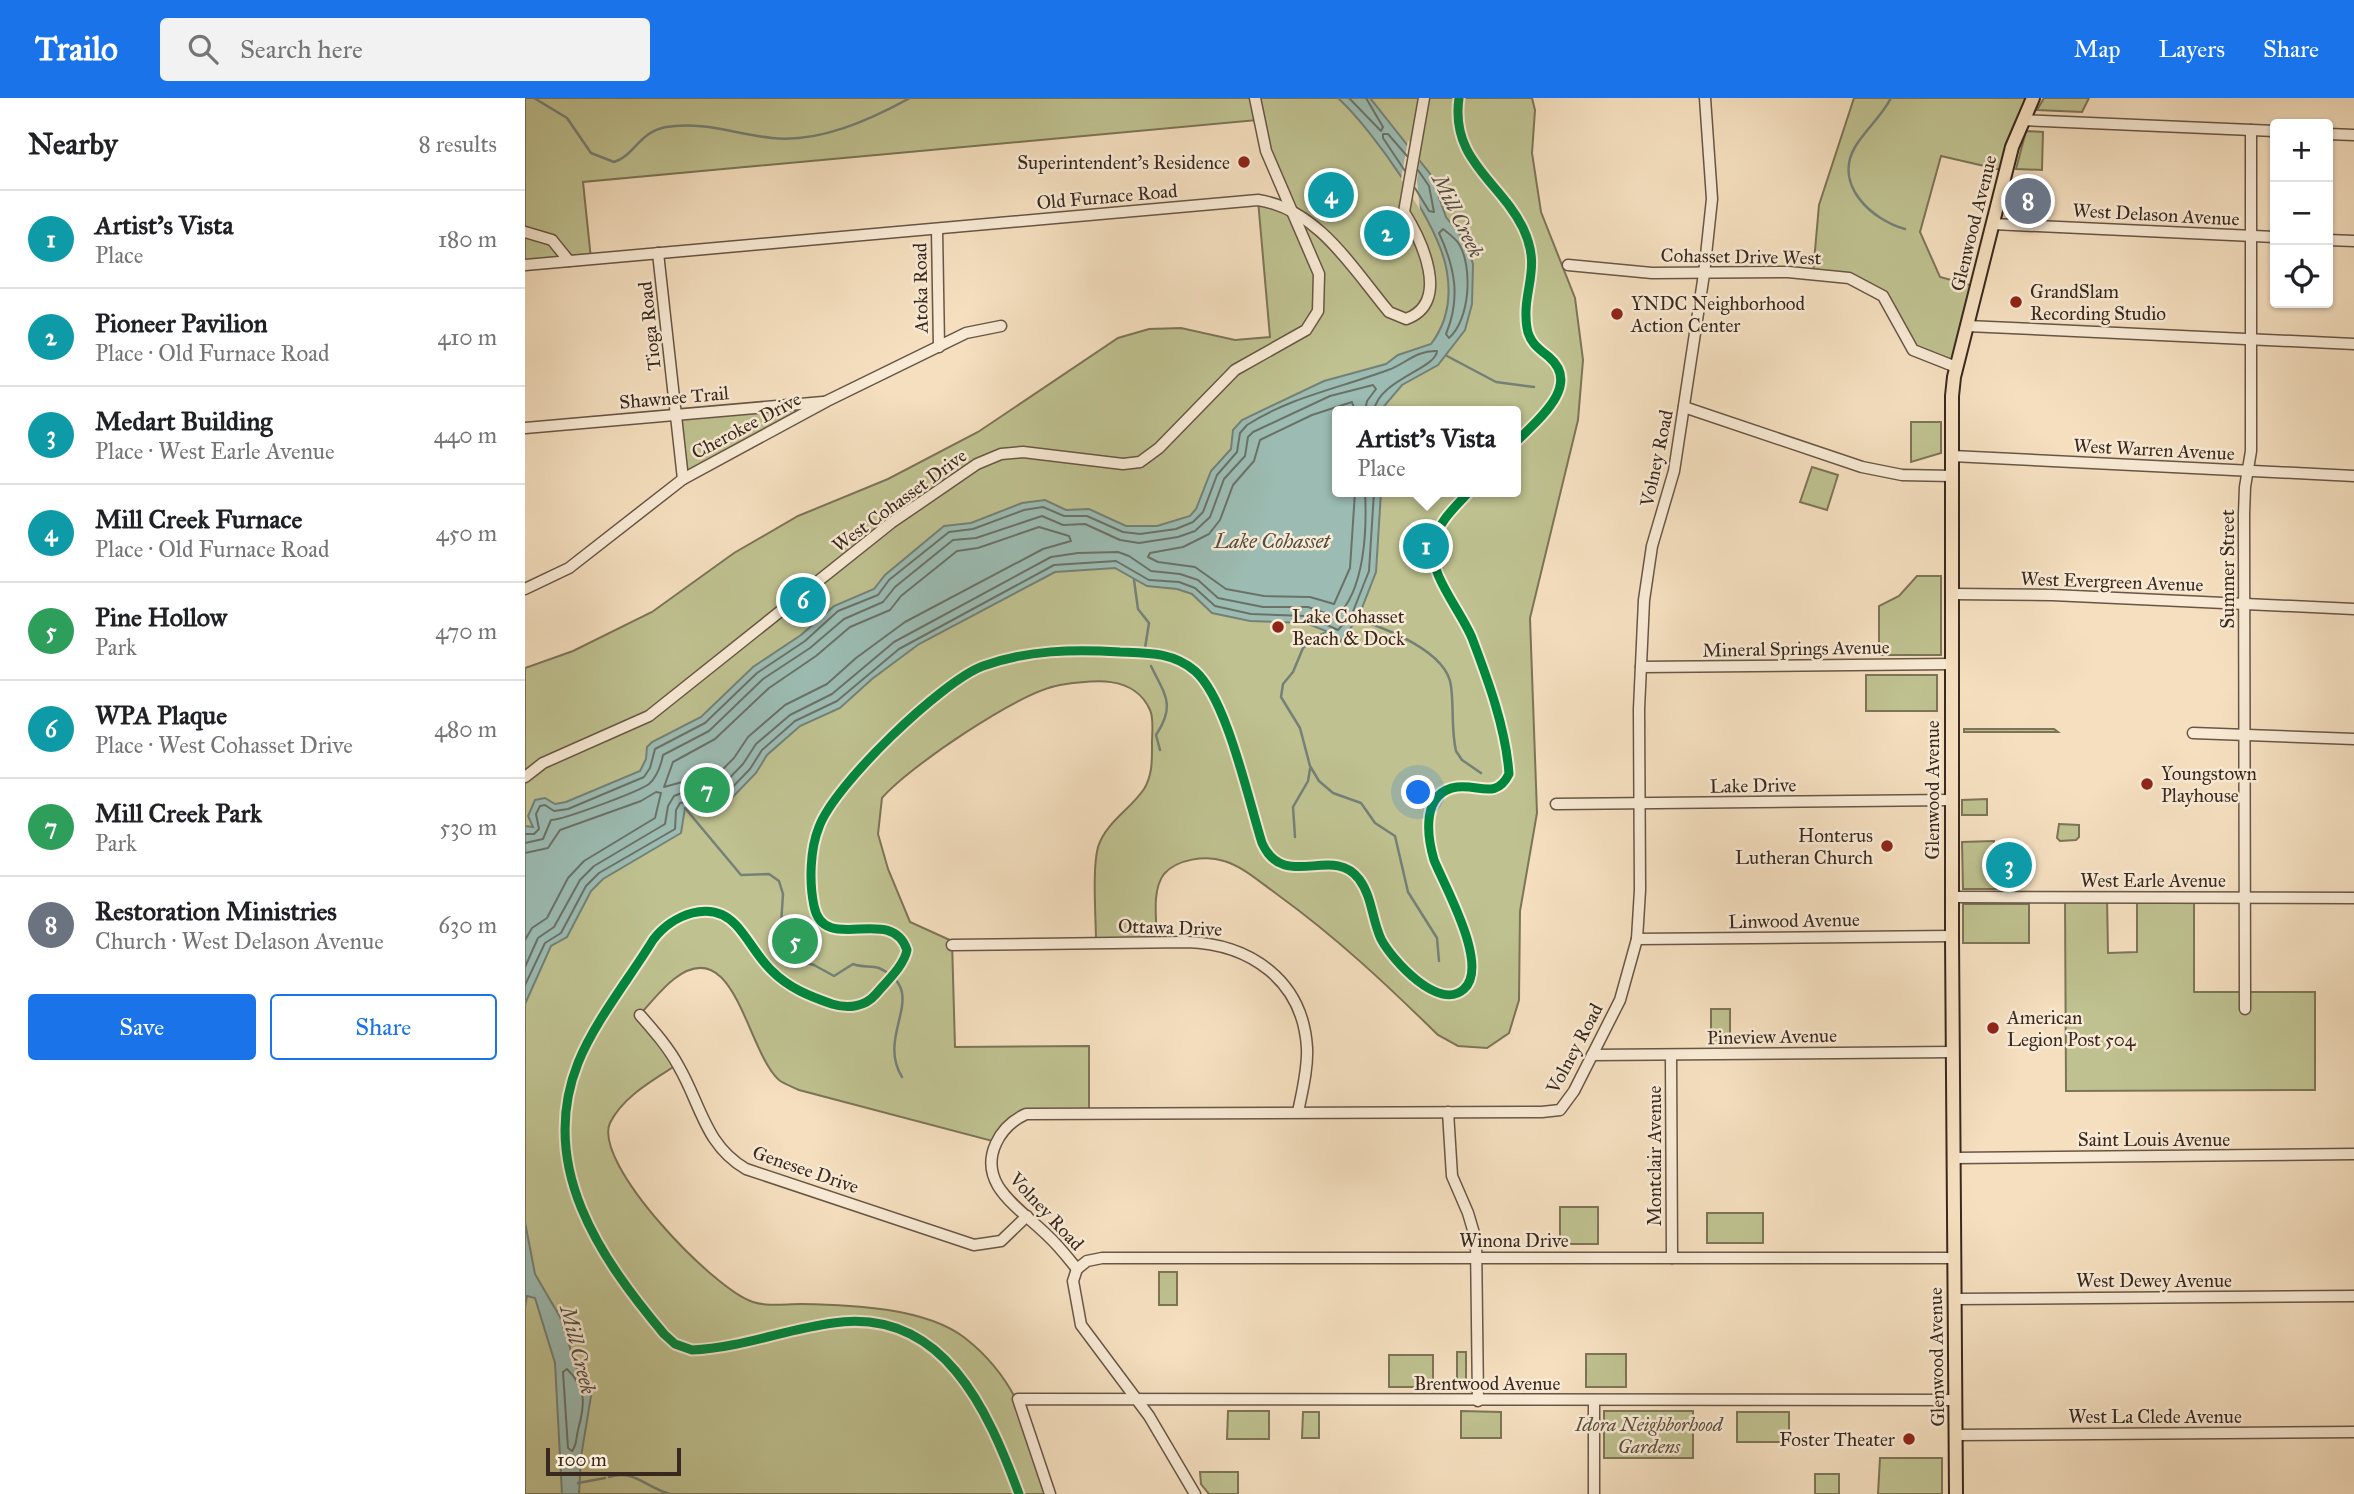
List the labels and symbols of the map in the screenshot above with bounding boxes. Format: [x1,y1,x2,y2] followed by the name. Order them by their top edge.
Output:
[1017,151,1230,174] place label: Superintendent's Residence
[1945,153,2002,294] street label: Glenwood Avenue
[1236,154,1252,170] marker: Superintendent's Residence
[1426,168,1490,263] water label: Mill Creek
[1308,169,1354,221] pin: 4
[2005,175,2051,227] pin: 8
[1036,179,1179,214] street label: Old Furnace Road
[2072,199,2240,230] street label: West Delason Avenue
[1364,207,1410,259] pin: 2
[908,242,933,334] street label: Atoka Road
[1660,244,1822,269] street label: Cohasset Drive West
[633,280,667,372] street label: Tioga Road
[2030,280,2166,326] place label: GrandSlam Recording Studio
[1630,292,1806,337] place label: YNDC Neighborhood Action Center
[2008,294,2024,310] marker: GrandSlam Recording Studio
[1609,306,1625,322] marker: YNDC Neighborhood Action Center
[618,381,731,414] street label: Shawnee Trail
[688,387,805,464] street label: Cherokee Drive
[1635,407,1678,510] street label: Volney Road
[2073,434,2235,465] street label: West Warren Avenue
[828,444,971,557] street label: West Cohasset Drive
[2216,509,2239,629] street label: Summer Street
[1403,520,1449,572] pin: 1
[1213,528,1331,554] water label: Lake Cohasset
[2020,567,2204,597] street label: West Evergreen Avenue
[780,574,826,626] pin: 6
[1292,605,1405,650] place label: Lake Cohasset Beach & Dock
[1270,619,1286,635] marker: Lake Cohasset Beach & Dock
[1702,635,1890,663] street label: Mineral Springs Avenue
[1921,720,1944,860] street label: Glenwood Avenue
[2161,762,2257,807] place label: Youngstown Playhouse
[684,764,730,816] pin: 7
[1709,773,1797,798] street label: Lake Drive
[1401,775,1435,809] your location
[2139,776,2155,792] marker: Youngstown Playhouse
[1735,824,1873,869] place label: Honterus Lutheran Church
[1879,838,1895,854] marker: Honterus Lutheran Church
[1986,839,2032,891] pin: 3
[2080,869,2226,892] street label: West Earle Avenue
[1728,908,1860,933] street label: Linwood Avenue
[1117,914,1223,941] street label: Ottawa Drive
[772,915,818,967] pin: 5
[1541,999,1608,1098] street label: Volney Road
[2006,1006,2136,1052] place label: American Legion Post 504
[1985,1020,2001,1036] marker: American Legion Post 504
[1707,1024,1837,1049] street label: Pineview Avenue
[1643,1086,1666,1226] street label: Montclair Avenue
[2078,1128,2230,1151] street label: Saint Louis Avenue
[750,1141,862,1198] street label: Genesee Drive
[1004,1167,1089,1255] street label: Volney Road
[1459,1229,1569,1252] street label: Winona Drive
[2076,1269,2232,1292] street label: West Dewey Avenue
[1924,1287,1949,1427] street label: Glenwood Avenue
[554,1301,602,1397] water label: Mill Creek
[1414,1372,1560,1395] street label: Brentwood Avenue
[2068,1405,2242,1428] street label: West La Clede Avenue
[1574,1413,1724,1458] park label: Idora Neighborhood Gardens
[1779,1428,1896,1451] place label: Foster Theater
[1901,1431,1917,1447] marker: Foster Theater
[546,1445,681,1477] scale bar

